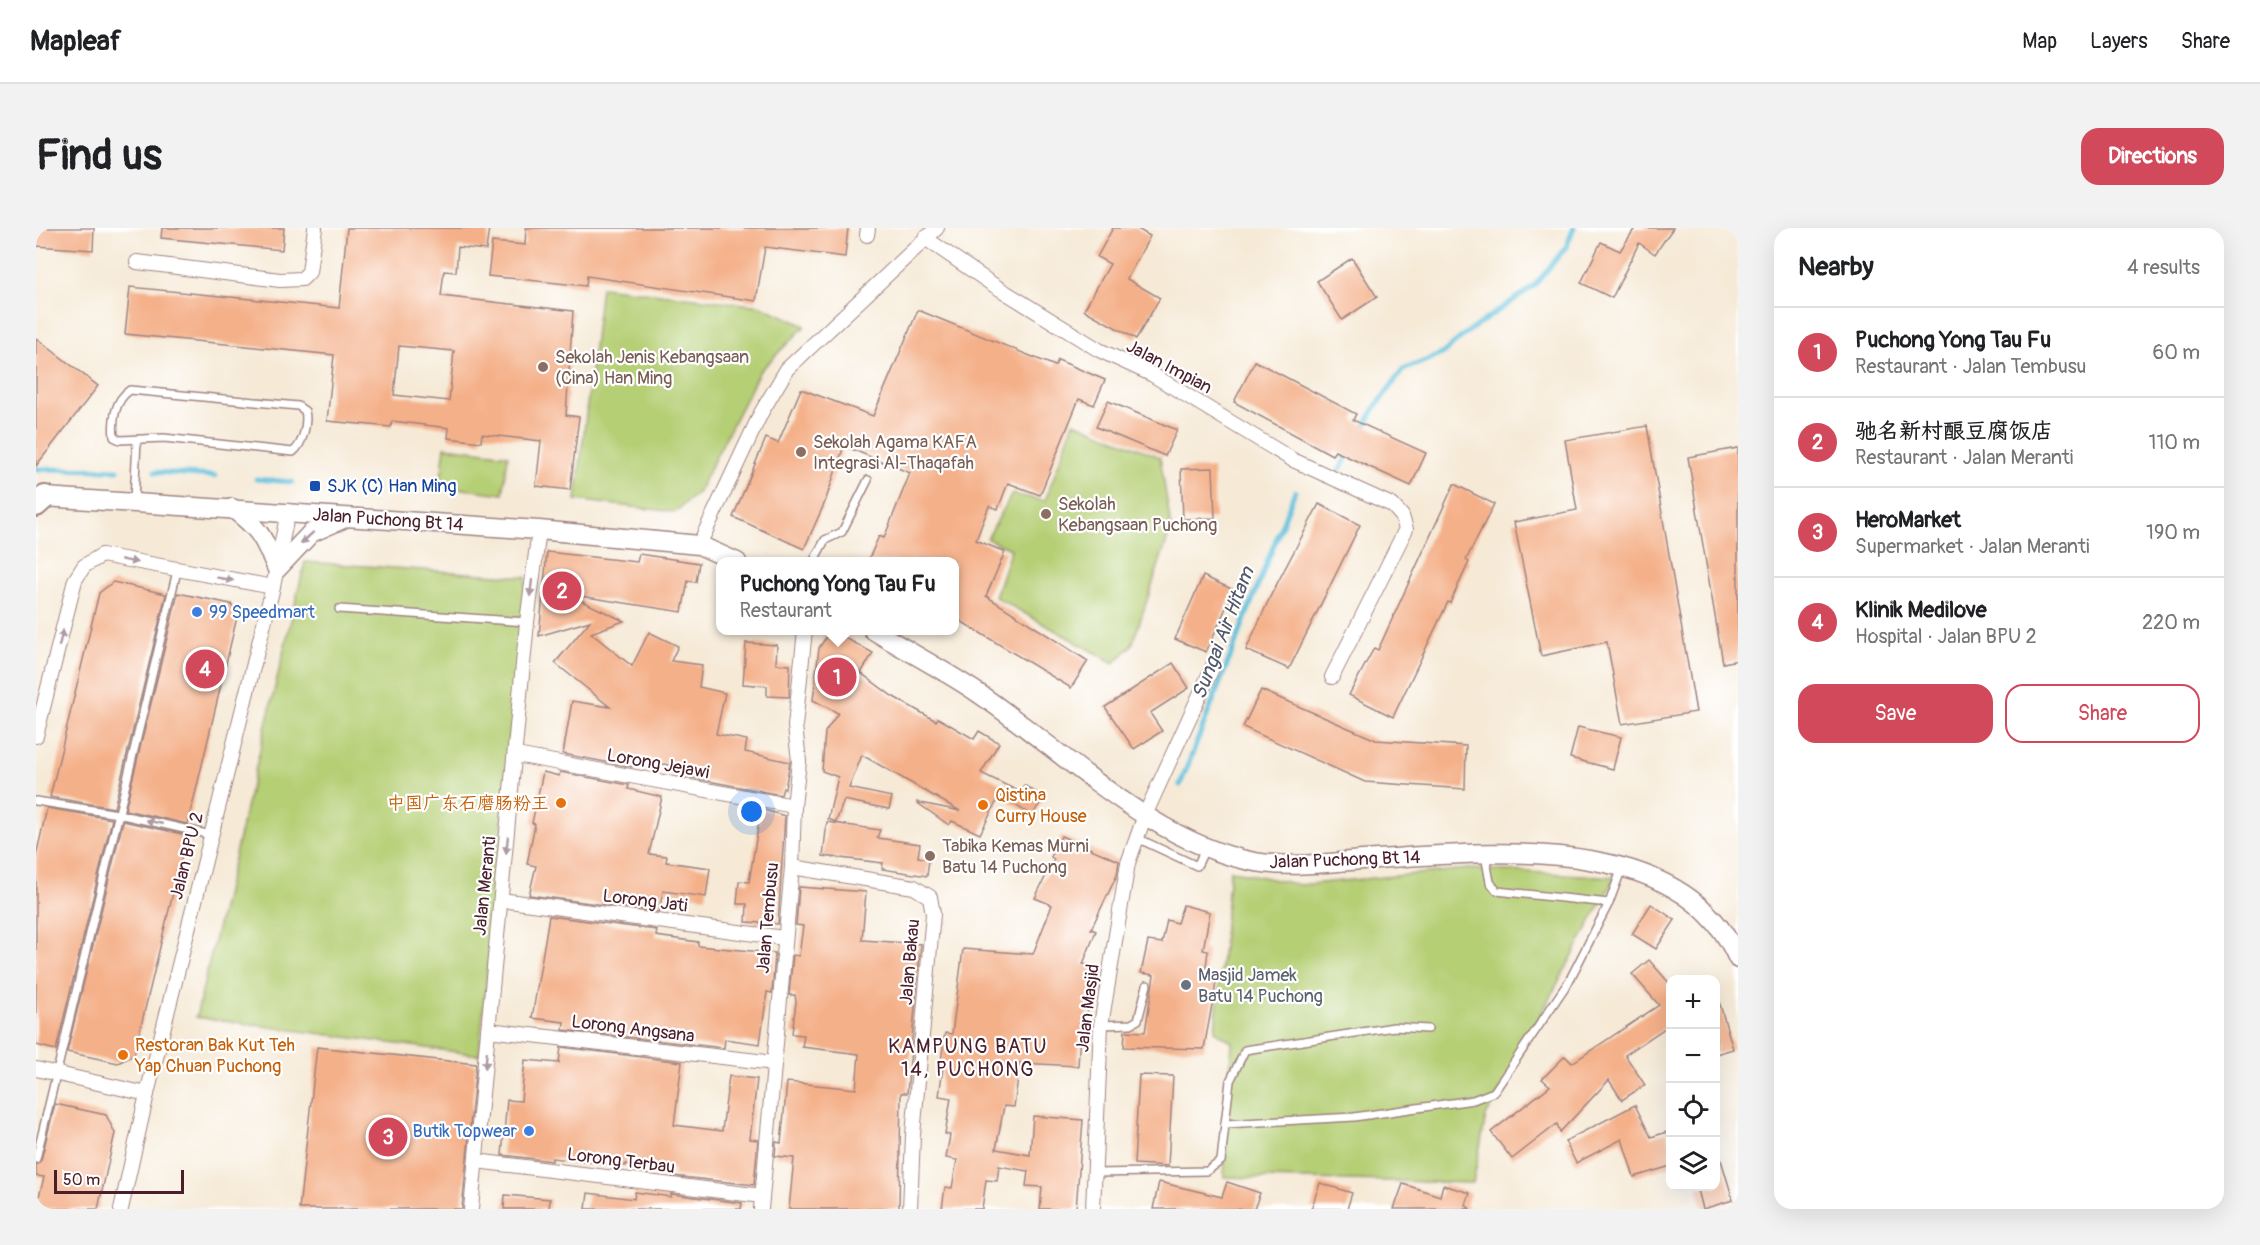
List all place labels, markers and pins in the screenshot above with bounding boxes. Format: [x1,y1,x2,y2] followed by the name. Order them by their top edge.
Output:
[555,346,749,390] place label: Sekolah Jenis Kebangsaan (Cina) Han Ming
[536,360,550,374] marker: Sekolah Jenis Kebangsaan (Cina) Han Ming
[813,431,977,475] place label: Sekolah Agama KAFA Integrasi Al-Thaqafah
[794,445,808,459] marker: Sekolah Agama KAFA Integrasi Al-Thaqafah
[327,475,457,498] place label: SJK (C) Han Ming
[308,479,322,493] marker: SJK (C) Han Ming
[1058,493,1217,537] place label: Sekolah Kebangsaan Puchong
[1039,507,1053,521] marker: Sekolah Kebangsaan Puchong
[542,568,582,614] pin: 2
[209,601,316,624] place label: 99 Speedmart
[190,605,204,619] marker: 99 Speedmart
[186,646,224,692] pin: 4
[818,654,856,700] pin: 1
[995,784,1087,828] place label: Qistina Curry House
[387,792,549,815] place label: 中国广东石磨肠粉王
[554,796,568,810] marker: 中国广东石磨肠粉王
[976,798,990,812] marker: Qistina Curry House
[942,835,1089,879] place label: Tabika Kemas Murni Batu 14 Puchong
[923,849,937,863] marker: Tabika Kemas Murni Batu 14 Puchong
[1198,964,1323,1008] place label: Masjid Jamek Batu 14 Puchong
[1179,978,1193,992] marker: Masjid Jamek Batu 14 Puchong
[134,1034,295,1078] place label: Restoran Bak Kut Teh Yap Chuan Puchong
[116,1048,130,1062] marker: Restoran Bak Kut Teh Yap Chuan Puchong
[368,1114,408,1160] pin: 3
[413,1120,518,1143] place label: Butik Topwear
[522,1124,536,1138] marker: Butik Topwear

